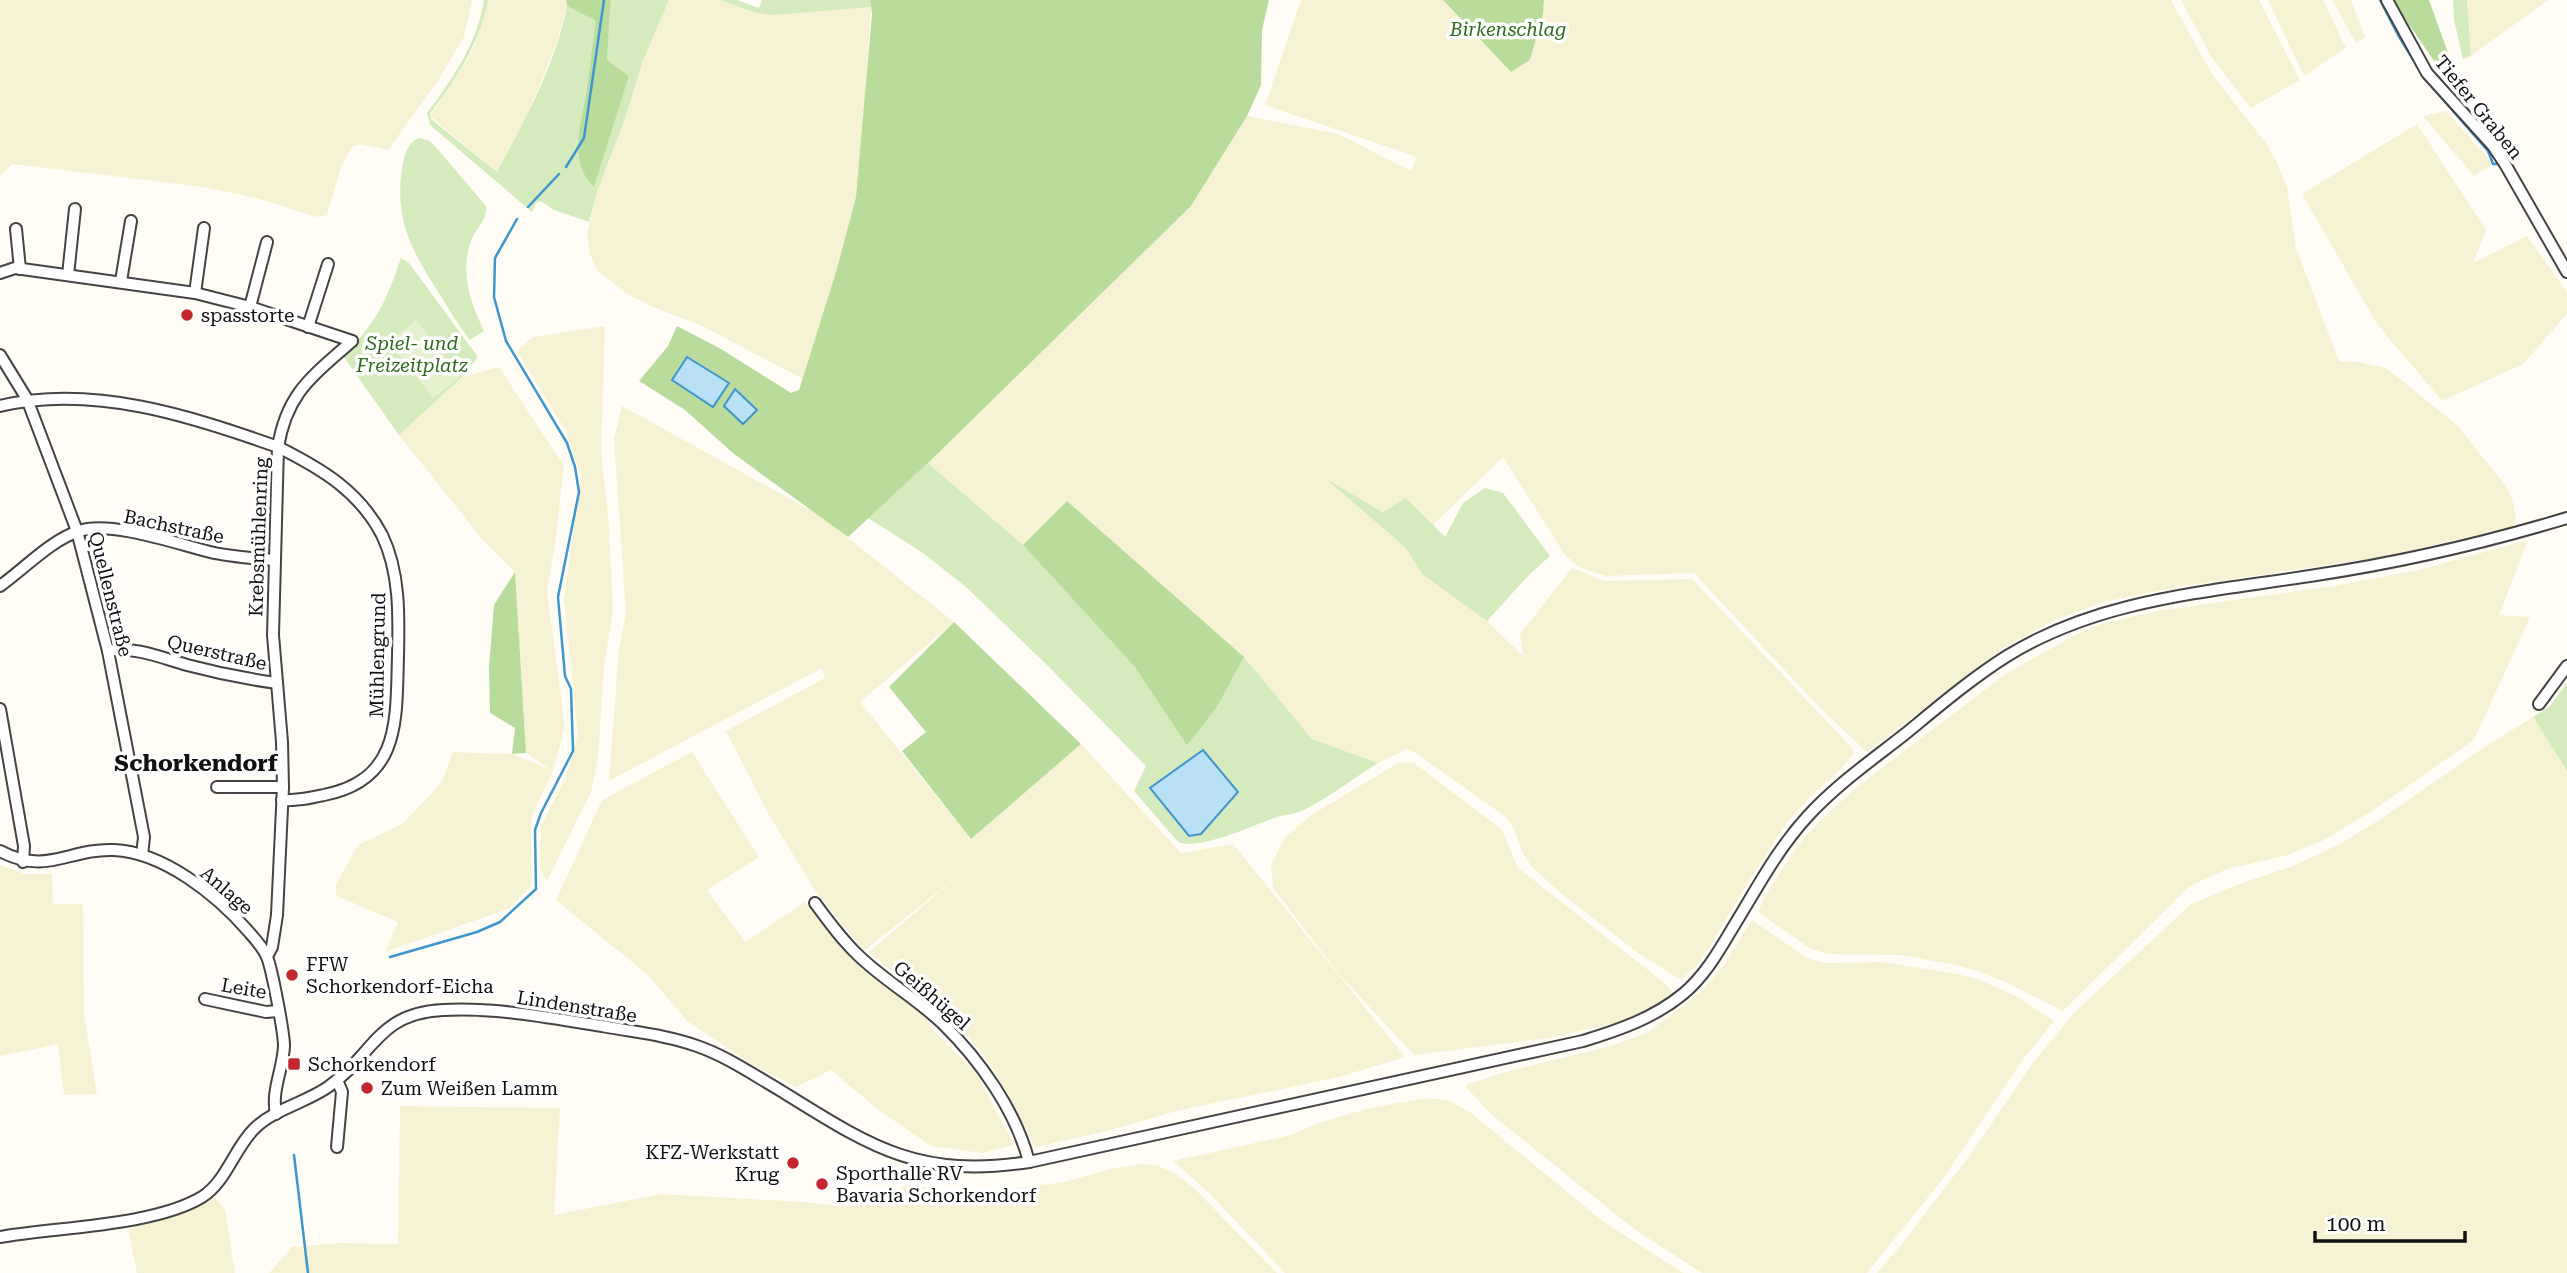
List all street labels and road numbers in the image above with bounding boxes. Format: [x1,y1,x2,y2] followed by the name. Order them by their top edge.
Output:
[2430,51,2528,164] street label: Tiefer Graben
[244,457,273,617] street label: Krebsmühlenring
[122,505,226,548] street label: Bachstraße
[84,529,137,659] street label: Quellenstraße
[365,592,390,718] street label: Mühlengrund
[165,630,269,675] street label: Querstraße
[196,861,258,919] street label: Anlage
[889,956,975,1035] street label: Geißhügel
[219,973,268,1004] street label: Leite
[515,986,639,1027] street label: Lindenstraße

